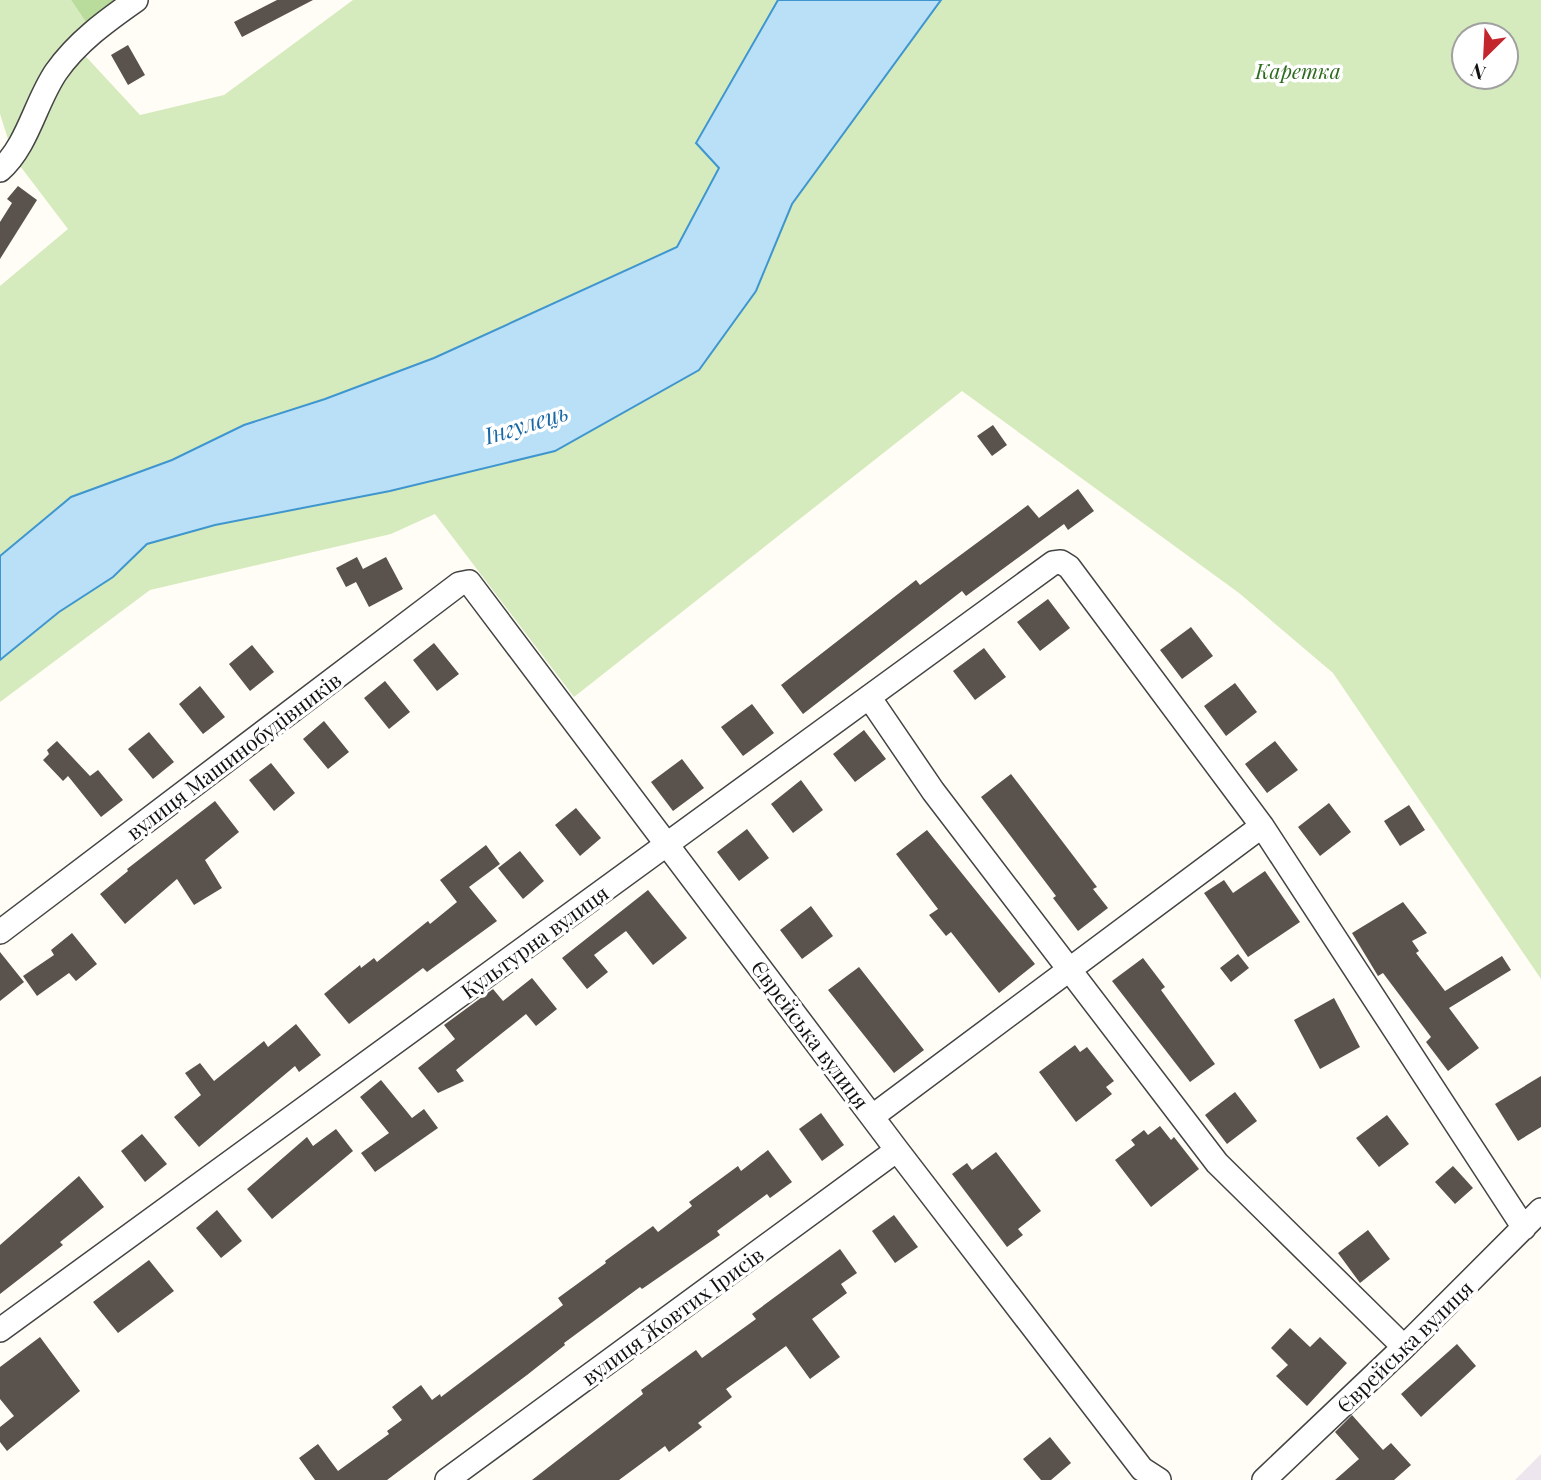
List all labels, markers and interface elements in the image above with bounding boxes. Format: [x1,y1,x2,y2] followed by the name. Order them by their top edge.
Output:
[1450,21,1520,91] north arrow
[1254,56,1341,84] park label: Каретка
[1466,58,1489,87] text: N
[479,396,572,451] water label: Інгулець
[120,665,346,845] street label: вулиця Машинобудівників
[455,878,613,1004] street label: Культурна вулиця
[746,954,876,1114] street label: Єврейська вулиця
[575,1240,769,1390] street label: вулиця Жовтих Ірисів
[1330,1274,1478,1418] street label: Єврейська вулиця

